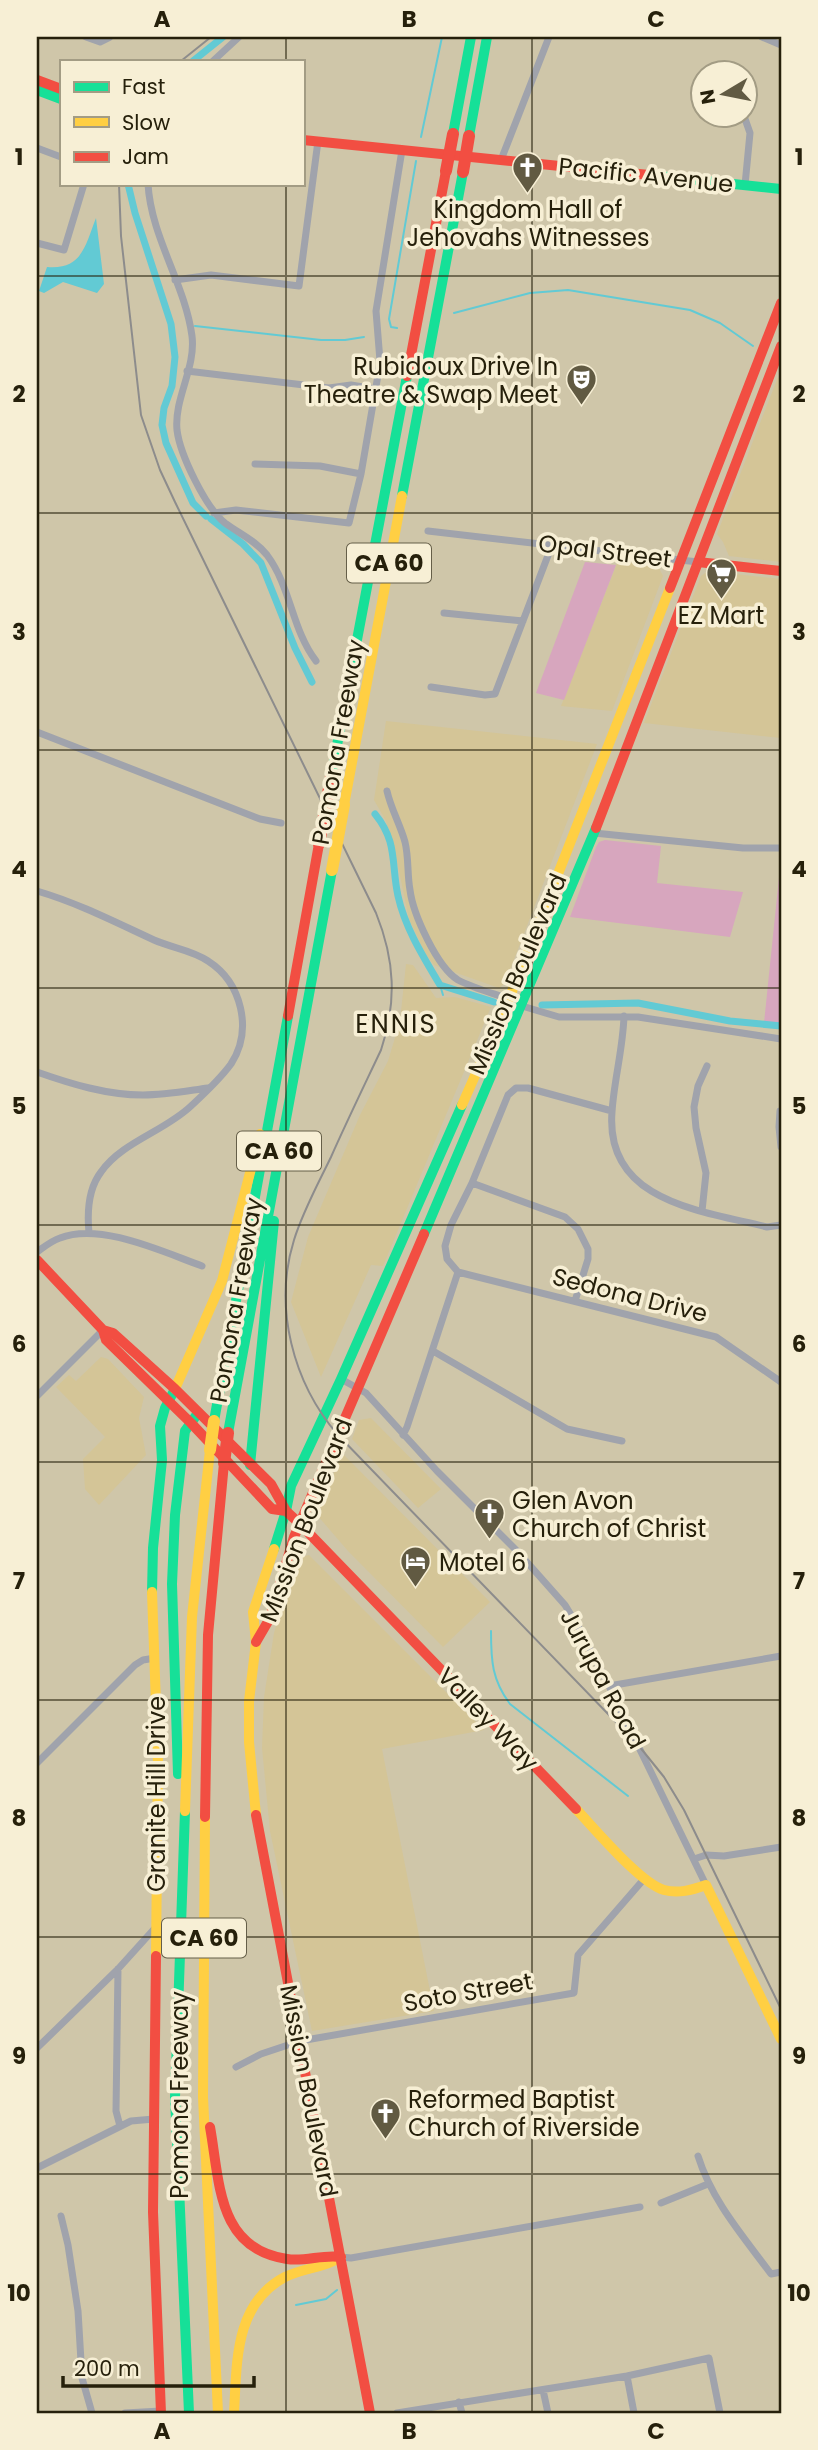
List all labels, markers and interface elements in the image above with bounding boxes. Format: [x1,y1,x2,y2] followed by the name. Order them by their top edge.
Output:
[154,3,171,35] text: A
[401,3,417,35] text: B
[647,3,665,35] text: C
[60,60,304,186] legend
[688,60,758,130] north arrow
[122,72,165,101] text: Fast
[693,87,722,106] text: N
[122,108,170,137] text: Slow
[15,141,23,173] text: 1
[795,141,803,173] text: 1
[122,142,169,171] text: Jam
[557,149,735,201] street label: Pacific Avenue
[511,150,545,194] church icon: Kingdom Hall of Jehovahs Witnesses
[406,193,650,254] place label: Kingdom Hall of Jehovahs Witnesses
[304,350,558,411] place label: Rubidoux Drive In Theatre & Swap Meet
[564,363,598,407] theatre icon: Rubidoux Drive In Theatre & Swap Meet
[12,378,26,410] text: 2
[792,378,806,410] text: 2
[537,526,673,576] street label: Opal Street
[347,544,431,582] road number: CA 60
[704,556,738,600] supermarket icon: EZ Mart
[678,599,764,632] place label: EZ Mart
[12,616,26,648] text: 3
[792,616,806,648] text: 3
[304,636,372,847] street label: Pomona Freeway
[11,853,27,885] text: 4
[791,853,807,885] text: 4
[460,868,574,1080] street label: Mission Boulevard
[355,1006,437,1042] district label: ENNIS
[12,1090,26,1122] text: 5
[792,1090,806,1122] text: 5
[237,1132,321,1170] road number: CA 60
[202,1194,270,1405] street label: Pomona Freeway
[549,1260,711,1330] street label: Sedona Drive
[12,1328,26,1360] text: 6
[792,1328,806,1360] text: 6
[252,1413,360,1627] street label: Mission Boulevard
[512,1484,706,1545] place label: Glen Avon Church of Christ
[472,1497,506,1541] church icon: Glen Avon Church of Christ
[399,1545,433,1589] hotel icon: Motel 6
[439,1546,526,1579] place label: Motel 6
[13,1565,25,1597] text: 7
[793,1565,805,1597] text: 7
[552,1603,654,1755] street label: Jurupa Road
[430,1660,546,1778] street label: Valley Way
[140,1696,173,1892] street label: Granite Hill Drive
[12,1802,26,1834] text: 8
[792,1802,806,1834] text: 8
[162,1918,246,1957] road number: CA 60
[401,1964,535,2020] street label: Soto Street
[272,1982,346,2200] street label: Mission Boulevard
[163,1991,196,2199] street label: Pomona Freeway
[12,2040,26,2072] text: 9
[792,2040,806,2072] text: 9
[408,2083,640,2144] place label: Reformed Baptist Church of Riverside
[368,2096,402,2140] church icon: Reformed Baptist Church of Riverside
[7,2277,31,2309] text: 10
[787,2277,811,2309] text: 10
[63,2345,254,2389] scale bar
[74,2354,140,2383] text: 200 m
[154,2415,171,2447] text: A
[401,2415,417,2447] text: B
[647,2415,665,2447] text: C

